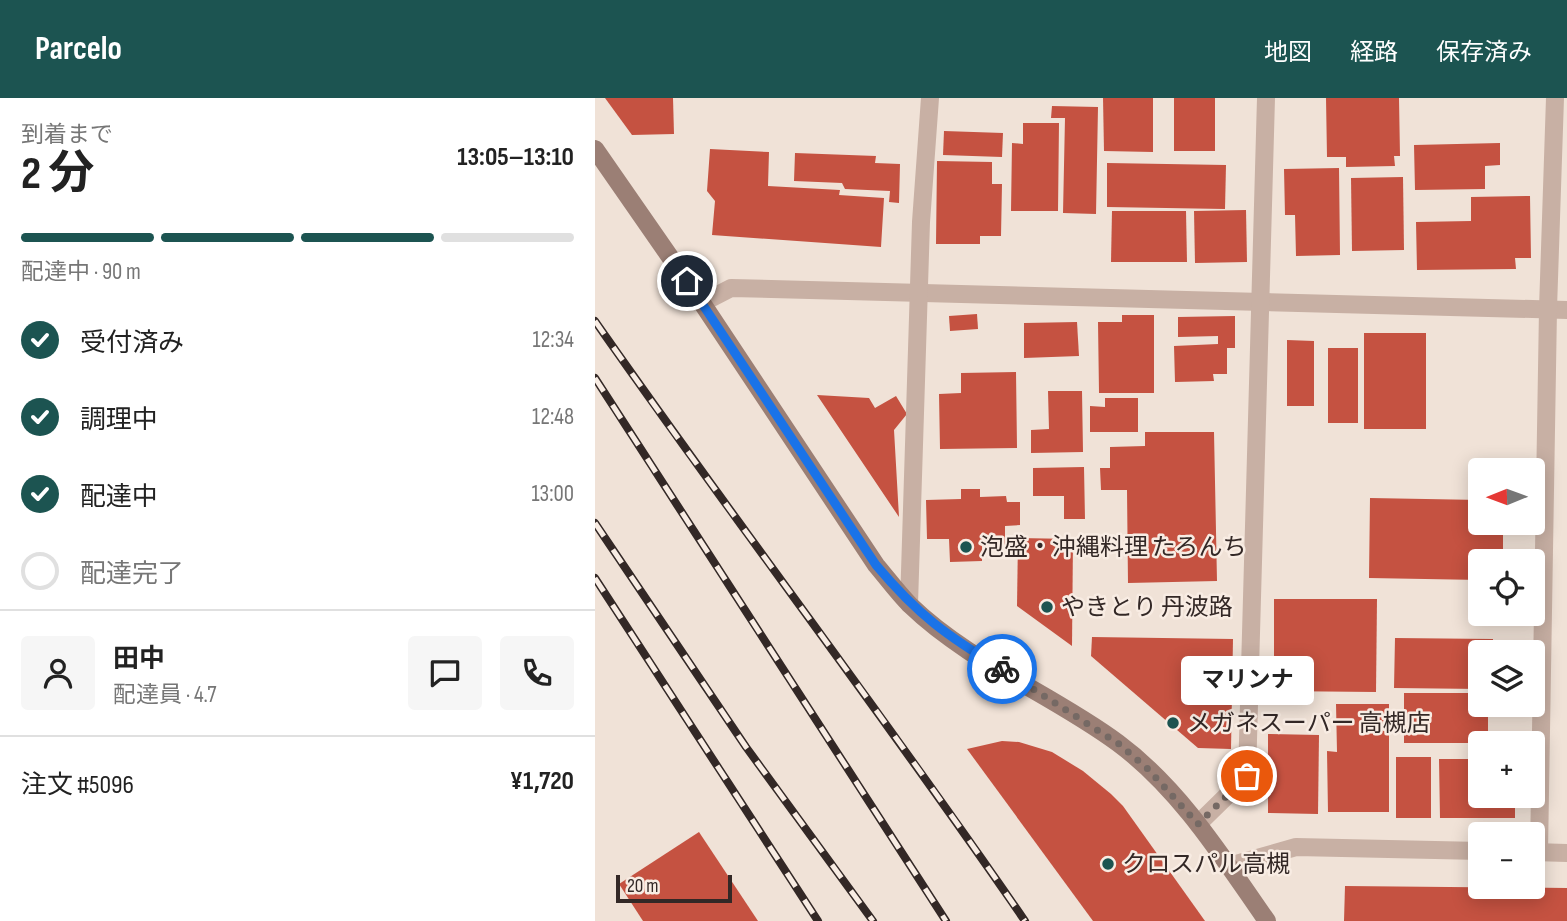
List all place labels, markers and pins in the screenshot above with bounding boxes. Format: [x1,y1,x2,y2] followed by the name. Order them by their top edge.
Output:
[657,251,717,311] pin
[980,533,1246,562] place label: 泡盛・沖縄料理 たろんち
[958,539,974,555] marker: 泡盛・沖縄料理 たろんち
[1061,593,1233,622] place label: やきとり 丹波路
[1039,599,1055,615] marker: やきとり 丹波路
[1181,657,1313,706] callout: マリンナ
[1187,709,1431,738] place label: メガネスーパー 高槻店
[1165,715,1181,731] marker: メガネスーパー 高槻店
[1217,746,1277,806] pin
[1122,850,1290,879] place label: クロスパル高槻
[1100,856,1116,872] marker: クロスパル高槻

